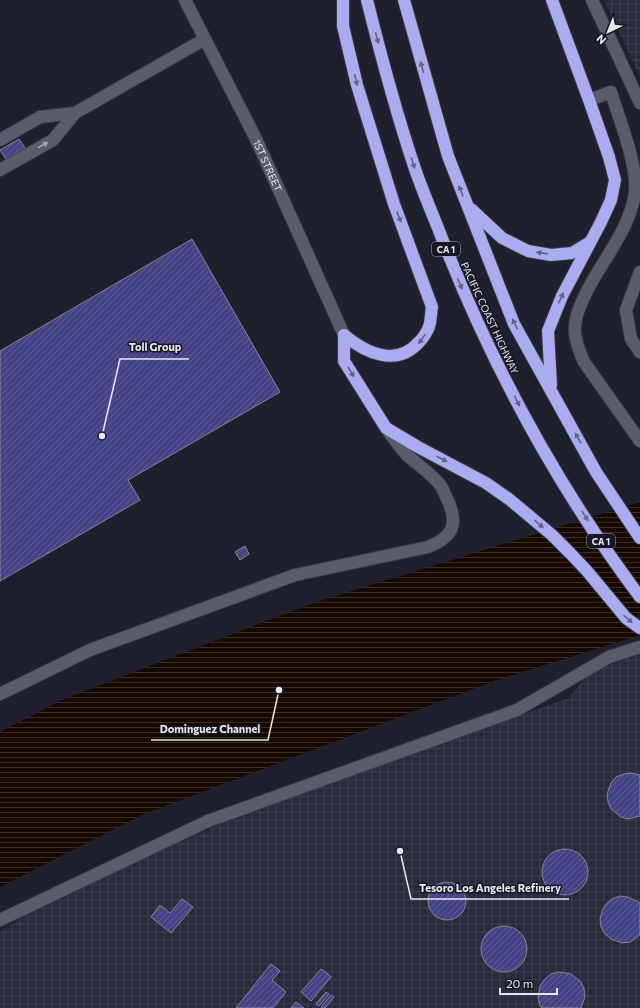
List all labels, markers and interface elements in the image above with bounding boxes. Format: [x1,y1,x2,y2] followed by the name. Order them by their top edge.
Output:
[588,12,628,52] north arrow
[374,32,380,44] one-way arrow
[593,32,608,47] text: N
[419,60,425,72] one-way arrow
[353,73,359,86] one-way arrow
[251,138,285,194] street label: 1ST STREET
[37,142,49,149] one-way arrow
[410,157,416,169] one-way arrow
[458,184,464,196] one-way arrow
[396,211,402,223] one-way arrow
[432,242,460,256] road number: CA 1
[536,250,548,256] one-way arrow
[459,260,521,376] street label: PACIFIC COAST HIGHWAY
[458,278,464,290] one-way arrow
[558,293,564,304] one-way arrow
[512,318,518,330] one-way arrow
[418,333,426,344] one-way arrow
[120,336,189,359] callout: Toll Group
[129,340,182,353] text: Toll Group
[347,366,354,378] one-way arrow
[514,395,520,406] one-way arrow
[575,432,581,444] one-way arrow
[436,456,447,462] one-way arrow
[581,511,589,521] one-way arrow
[534,520,545,529] one-way arrow
[587,534,615,548] road number: CA 1
[623,614,633,623] one-way arrow
[151,717,268,740] callout: Dominguez Channel
[160,722,260,735] text: Dominguez Channel
[411,876,569,899] callout: Tesoro Los Angeles Refinery
[419,881,561,894] text: Tesoro Los Angeles Refinery
[500,970,557,996] scale bar
[506,976,533,990] text: 20 m

